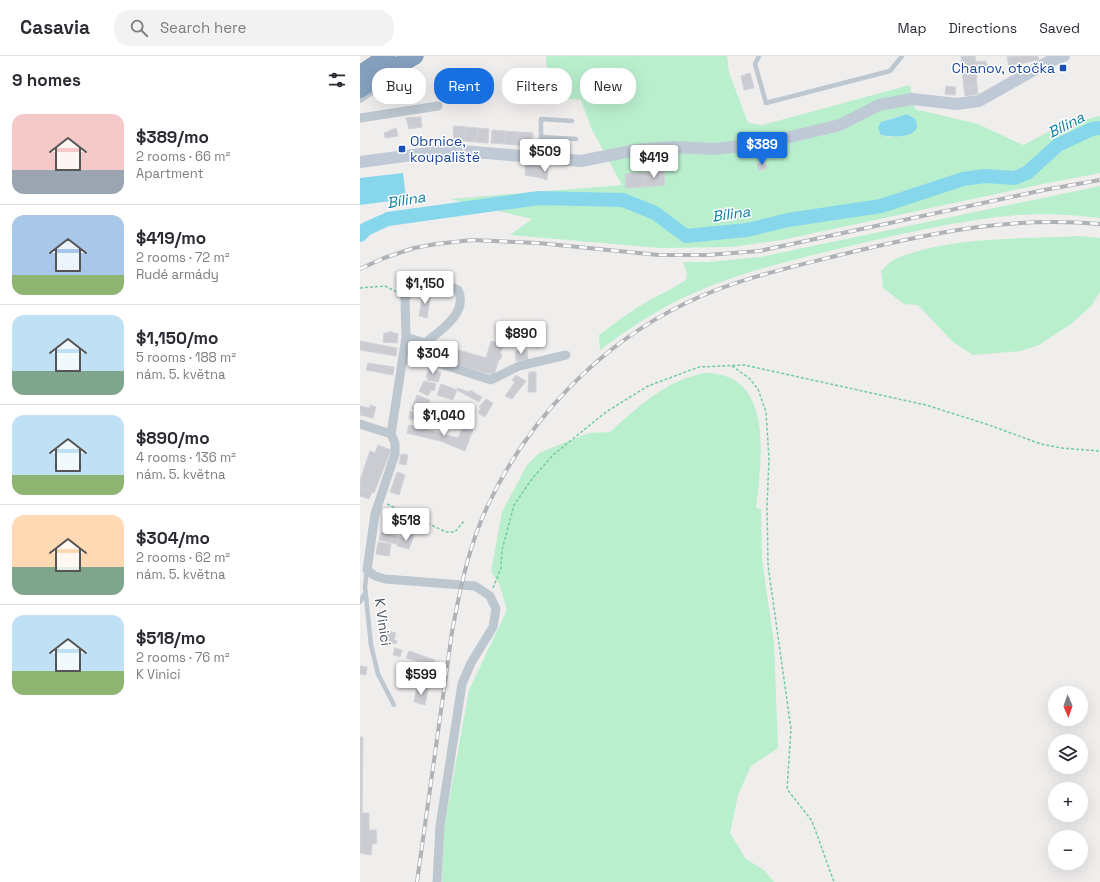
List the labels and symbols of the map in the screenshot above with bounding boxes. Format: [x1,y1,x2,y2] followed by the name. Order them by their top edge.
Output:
[952,59,1055,77] place label: Chanov, otočka
[1058,63,1068,73] marker: Chanov, otočka
[1044,107,1088,142] water label: Bílina
[410,132,480,166] place label: Obrnice, koupaliště
[738,132,786,166] pin: $389
[521,139,569,173] pin: $509
[397,144,407,154] marker: Obrnice, koupaliště
[630,145,678,179] pin: $419
[385,187,427,212] water label: Bílina
[710,201,752,226] water label: Bílina
[392,271,458,305] pin: $1,150
[497,321,545,355] pin: $890
[409,341,457,375] pin: $304
[411,403,477,437] pin: $1,040
[382,508,430,542] pin: $518
[371,597,395,647] street label: K Vinici
[397,662,445,696] pin: $599
[1048,686,1088,726] north arrow

